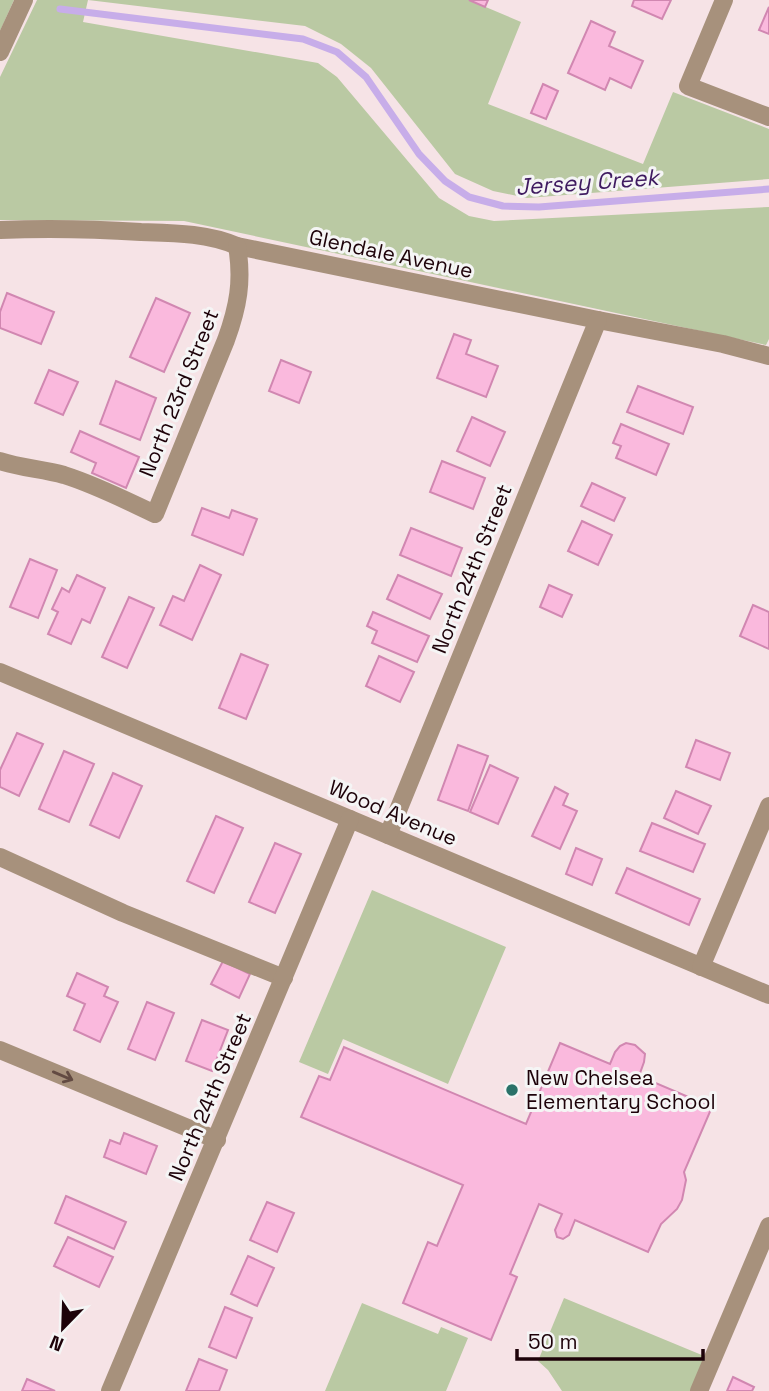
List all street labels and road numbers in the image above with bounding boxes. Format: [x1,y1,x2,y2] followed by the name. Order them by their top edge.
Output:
[307,223,475,284] street label: Glendale Avenue
[133,305,225,481] street label: North 23rd Street
[425,480,518,657] street label: North 24th Street
[325,773,461,852] street label: Wood Avenue
[162,1009,257,1185] street label: North 24th Street

